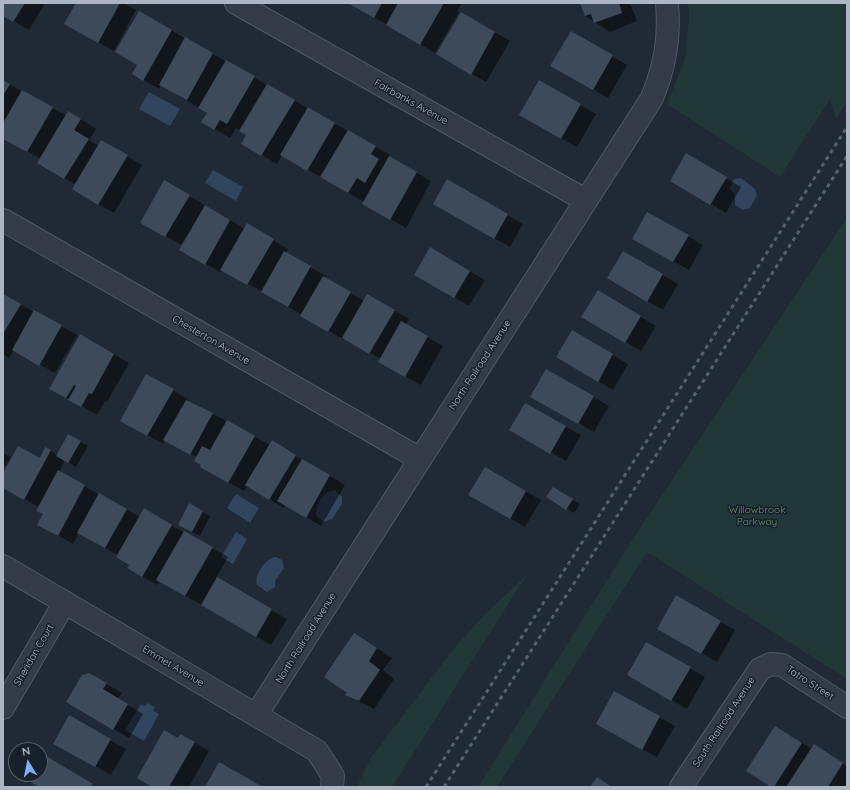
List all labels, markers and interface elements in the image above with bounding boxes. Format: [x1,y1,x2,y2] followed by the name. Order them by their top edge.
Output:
[372,77,450,127] street label: Fairbanks Avenue
[170,313,252,367] street label: Chesterton Avenue
[446,318,514,412] street label: North Railroad Avenue
[729,504,785,528] park label: Willowbrook Parkway
[273,590,339,686] street label: North Railroad Avenue
[12,622,56,688] street label: Sheridan Court
[140,643,206,689] street label: Emmet Avenue
[784,663,836,703] street label: Tatro Street
[690,675,758,769] street label: South Railroad Avenue
[8,742,48,782] north arrow
[21,744,31,759] text: N

